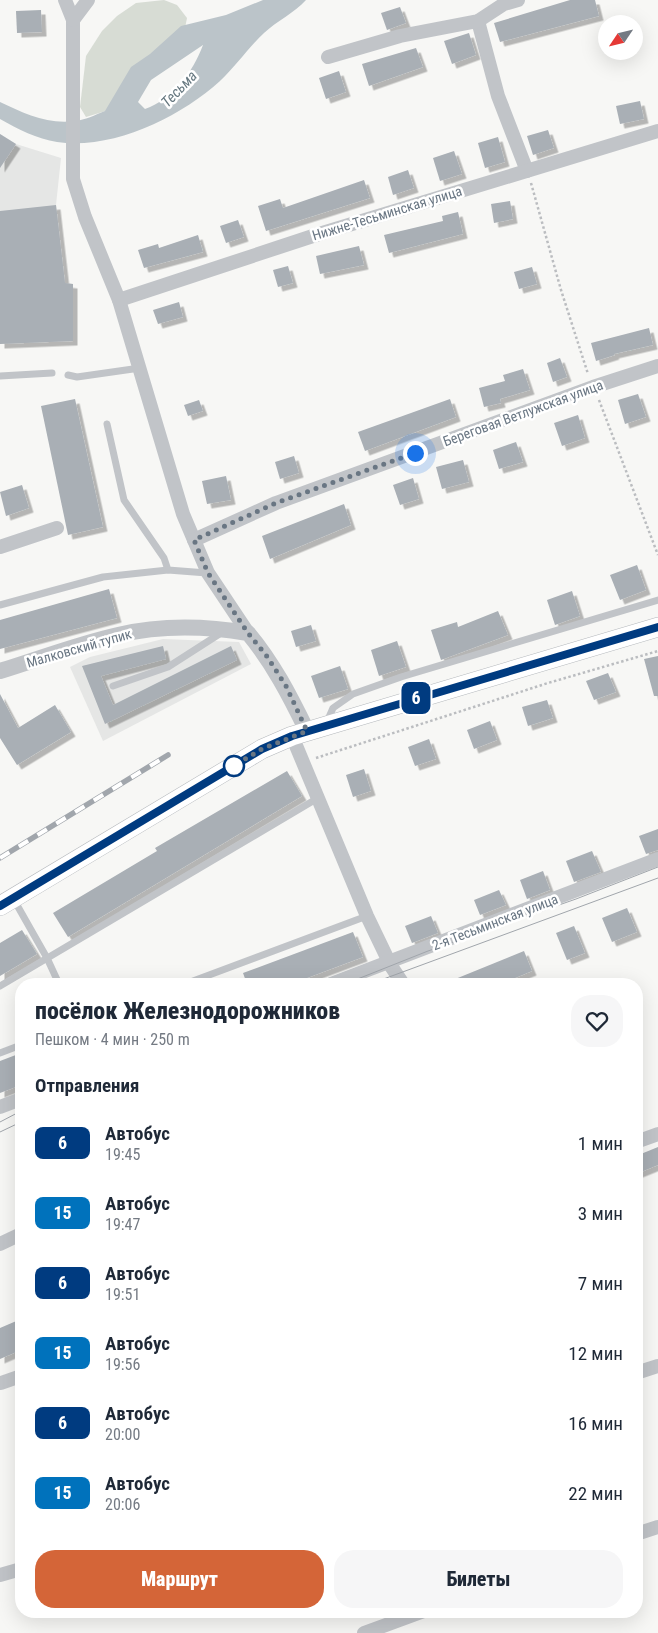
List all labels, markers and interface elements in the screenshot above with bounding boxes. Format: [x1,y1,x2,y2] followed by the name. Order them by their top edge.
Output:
[598,15,642,60] north arrow
[598,15,643,60] map controls
[157,67,201,111] water label: Тесьма
[310,183,464,243] street label: Нижне-Тесьминская улица
[441,377,605,449] street label: Береговая Ветлужская улица
[403,441,428,466] your location
[25,625,134,671] street label: Малковский тупик
[400,682,432,714] line badge: 6
[411,687,421,708] text: 6
[223,755,245,777] unlabelled marker
[430,891,560,953] street label: 2-я Тесьминская улица
[571,995,623,1047] button: heart
[35,997,340,1025] text: посёлок Железнодорожников
[35,1030,190,1049] text: Пешком · 4 мин · 250 m
[35,1074,139,1097] text: Отправления
[105,1122,170,1145] text: Автобус
[58,1132,67,1153] text: 6
[578,1132,623,1155] text: 1 мин
[105,1145,140,1164] text: 19:45
[105,1192,170,1215] text: Автобус
[53,1202,72,1223] text: 15
[578,1202,623,1225] text: 3 мин
[105,1215,140,1234] text: 19:47
[105,1262,170,1285] text: Автобус
[58,1272,67,1293] text: 6
[578,1272,623,1295] text: 7 мин
[105,1285,140,1304] text: 19:51
[105,1332,170,1355] text: Автобус
[53,1342,72,1363] text: 15
[568,1342,623,1365] text: 12 мин
[105,1355,140,1374] text: 19:56
[105,1402,170,1425] text: Автобус
[58,1412,67,1433] text: 6
[568,1412,623,1435] text: 16 мин
[105,1425,140,1444] text: 20:00
[105,1472,170,1495] text: Автобус
[53,1482,72,1503] text: 15
[568,1482,623,1505] text: 22 мин
[105,1495,140,1514] text: 20:06
[35,1550,324,1608] button: Маршрут
[334,1550,623,1608] button: Билеты

